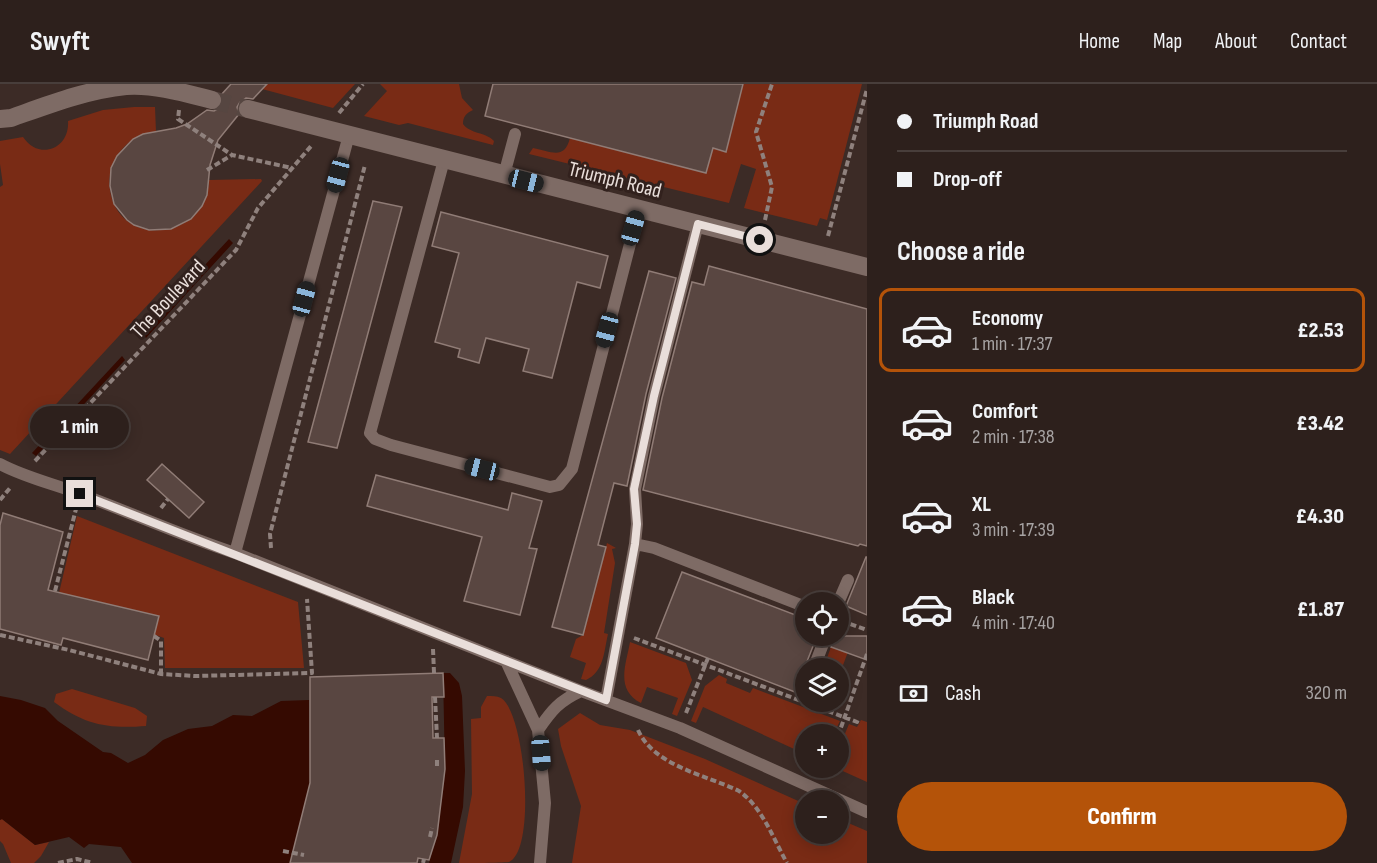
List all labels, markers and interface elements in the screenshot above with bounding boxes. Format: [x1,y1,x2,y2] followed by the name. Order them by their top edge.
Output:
[30,25,90,58] text: Swyft
[1079,29,1120,54] text: Home
[1153,29,1182,54] text: Map
[1215,29,1257,54] text: About
[1290,29,1347,54] text: Contact
[933,108,1038,135] text: Triumph Road
[325,155,351,195] car
[566,156,664,204] street label: Triumph Road
[933,166,1002,193] text: Drop-off
[506,168,546,194] car
[619,208,647,248] car
[746,226,773,253] route start
[897,236,1025,268] text: Choose a ride
[125,254,211,344] street label: The Boulevard
[291,279,317,319] car
[900,303,954,357] icon: car
[972,305,1043,332] text: Economy
[594,310,620,350] car
[1297,317,1344,344] text: £2.53
[972,332,1053,356] text: 1 min · 17:37
[900,396,954,450] icon: car
[972,398,1038,425] text: Comfort
[31,407,130,449] callout: 1 min
[1296,410,1344,437] text: £3.42
[60,415,99,439] text: 1 min
[972,425,1055,449] text: 2 min · 17:38
[462,456,502,482] car
[66,480,93,507] route end
[900,489,954,543] icon: car
[972,491,991,518] text: XL
[1296,503,1344,530] text: £4.30
[972,518,1055,542] text: 3 min · 17:39
[900,582,954,636] icon: car
[972,584,1014,611] text: Black
[795,592,849,844] map controls
[795,592,849,646] button: locate
[1297,596,1344,623] text: £1.87
[972,611,1055,635] text: 4 min · 17:40
[795,658,849,712] button: layers
[897,677,930,710] icon: cash
[945,680,981,707] text: Cash
[1305,681,1347,705] text: 320 m
[795,724,849,778] button: +
[531,734,551,772] car
[897,782,1347,851] button: Confirm
[795,790,849,844] button: −

